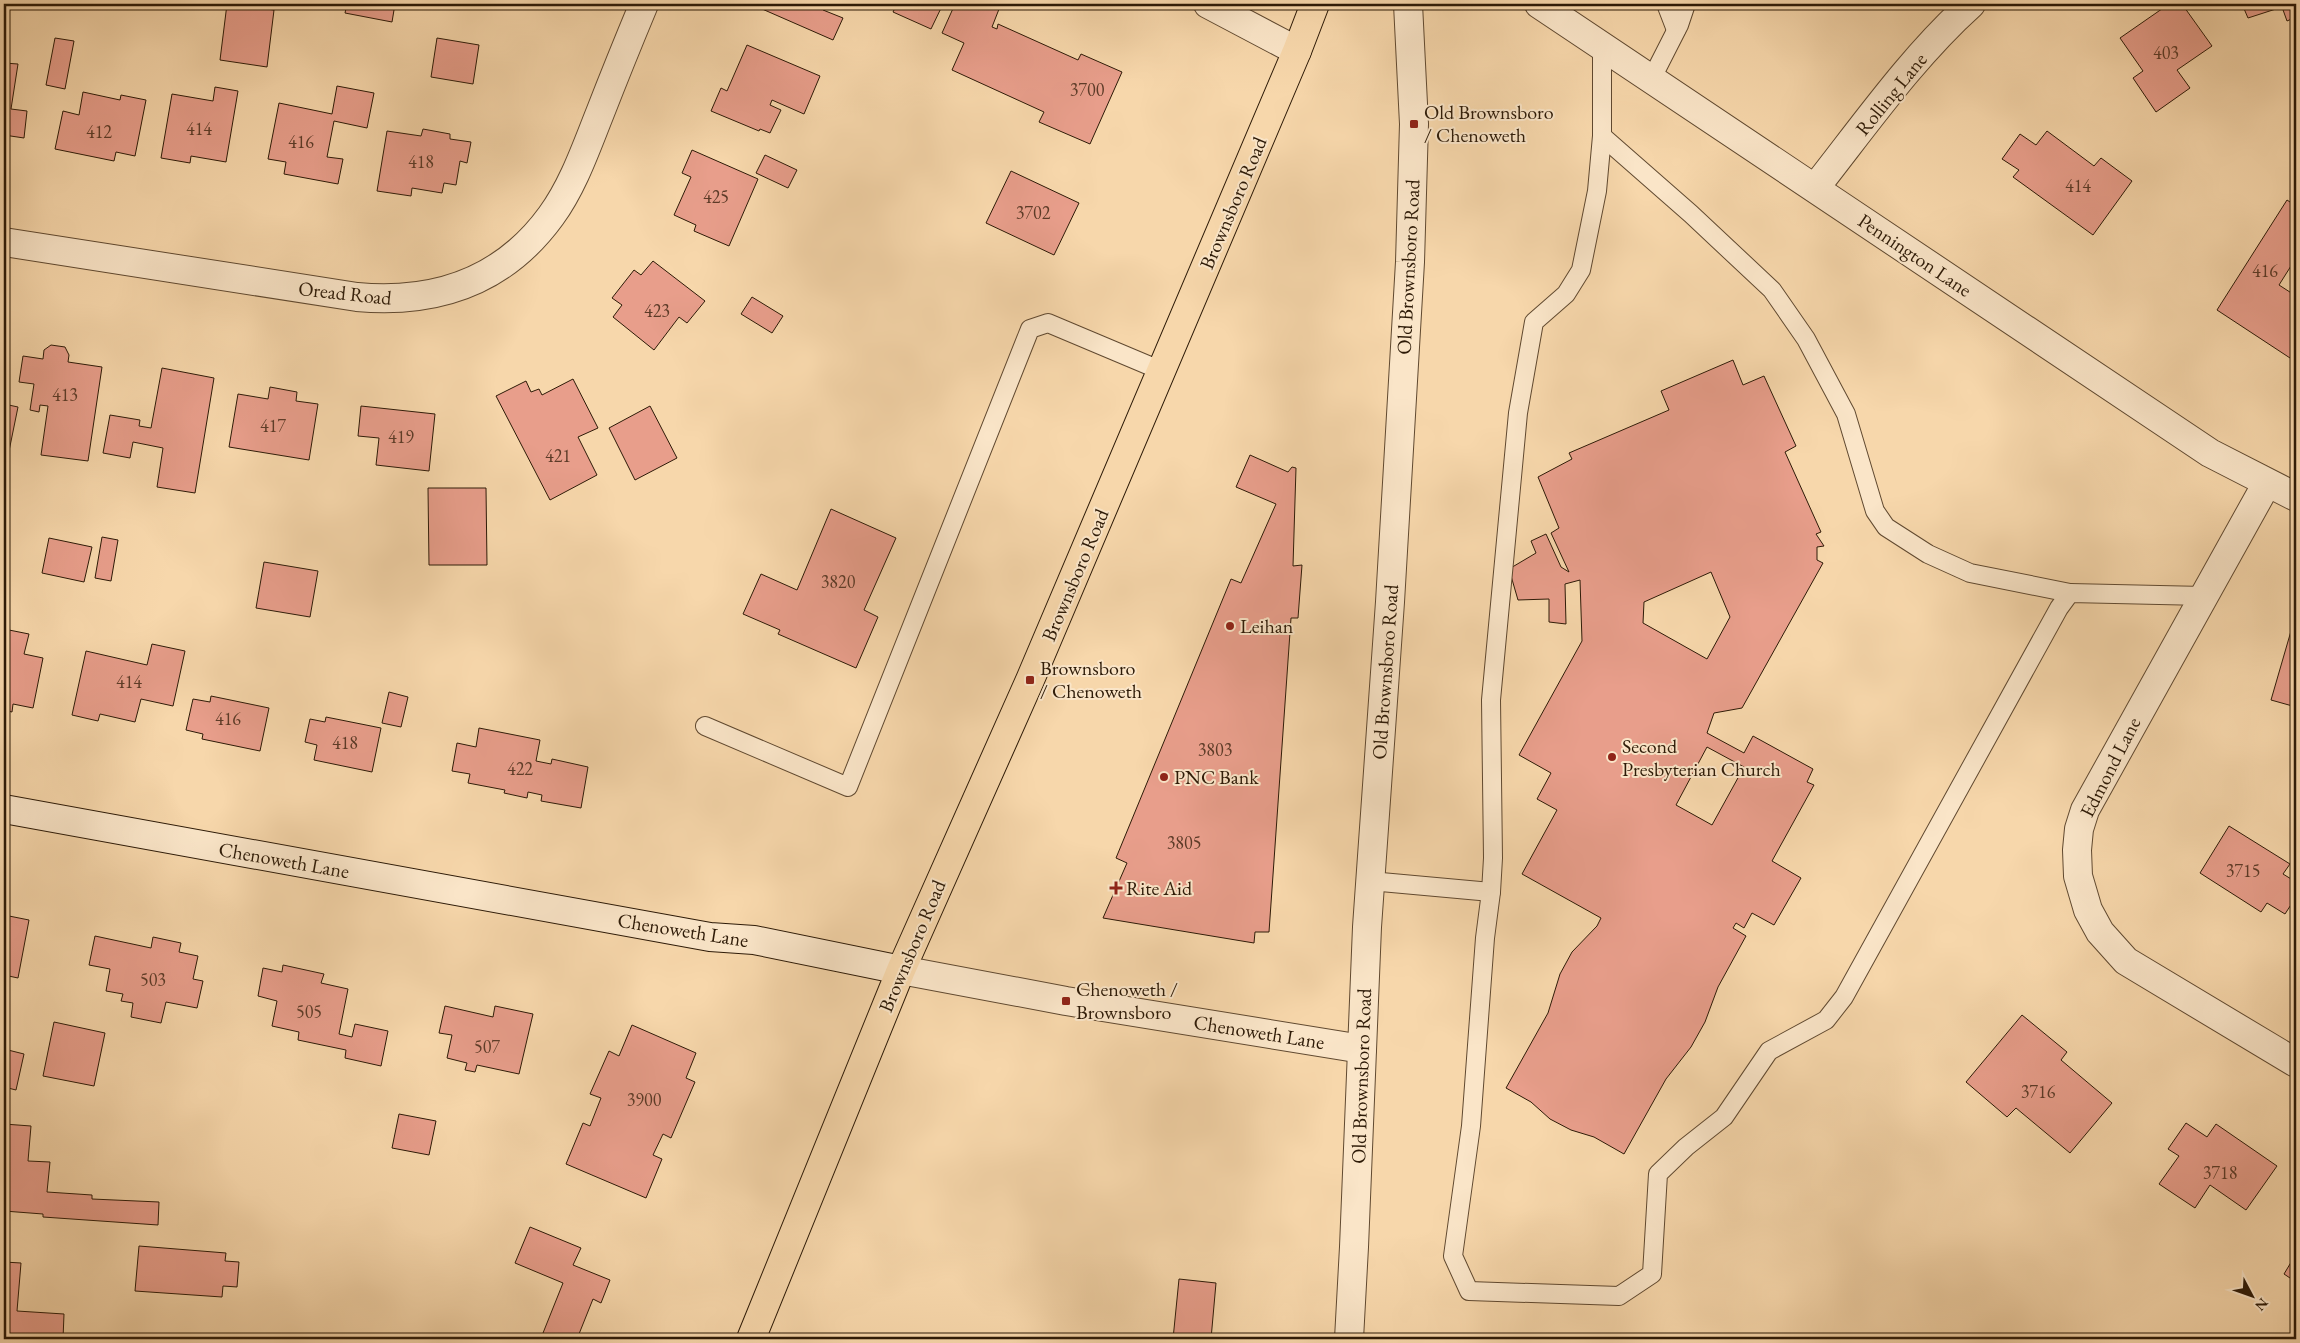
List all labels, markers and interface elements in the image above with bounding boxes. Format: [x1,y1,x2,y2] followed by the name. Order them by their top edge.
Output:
[2153,41,2179,64] house number: 403
[1850,47,1933,141] street label: Rolling Lane
[1070,78,1105,101] house number: 3700
[1424,99,1554,148] place label: Old Brownsboro / Chenoweth
[186,117,212,140] house number: 414
[1408,118,1420,130] marker: Old Brownsboro / Chenoweth
[86,120,112,143] house number: 412
[288,130,314,153] house number: 416
[1193,132,1273,273] street label: Brownsboro Road
[408,150,434,173] house number: 418
[2065,174,2091,197] house number: 414
[1390,178,1426,355] street label: Old Brownsboro Road
[703,185,729,208] house number: 425
[1016,201,1051,224] house number: 3702
[1853,207,1977,303] street label: Pennington Lane
[2252,259,2278,282] house number: 416
[297,275,394,311] street label: Oread Road
[644,299,670,322] house number: 423
[52,383,78,406] house number: 413
[260,414,286,437] house number: 417
[388,425,414,448] house number: 419
[545,444,571,467] house number: 421
[1035,504,1115,645] street label: Brownsboro Road
[821,570,856,593] house number: 3820
[1366,583,1404,760] street label: Old Brownsboro Road
[1240,613,1294,639] place label: Leihan
[1224,620,1236,632] marker: Leihan
[1040,655,1142,704] place label: Brownsboro / Chenoweth
[116,670,142,693] house number: 414
[1024,674,1036,686] marker: Brownsboro / Chenoweth
[215,707,241,730] house number: 416
[2074,712,2146,821] street label: Edmond Lane
[332,731,358,754] house number: 418
[1622,733,1781,782] place label: Second Presbyterian Church
[1198,738,1232,761] house number: 3803
[1606,751,1618,763] marker: Second Presbyterian Church
[507,757,533,780] house number: 422
[1174,764,1259,790] place label: PNC Bank
[1158,771,1170,783] marker: PNC Bank
[1167,831,1201,854] house number: 3805
[217,836,351,884] street label: Chenoweth Lane
[2226,859,2260,882] house number: 3715
[872,875,952,1016] street label: Brownsboro Road
[1126,875,1193,901] place label: Rite Aid
[1110,882,1122,894] marker: Rite Aid
[616,907,750,953] street label: Chenoweth Lane
[140,968,166,991] house number: 503
[1076,976,1178,1025] place label: Chenoweth / Brownsboro
[1345,987,1377,1164] street label: Old Brownsboro Road
[1060,995,1072,1007] marker: Chenoweth / Brownsboro
[296,1000,322,1023] house number: 505
[1192,1009,1326,1055] street label: Chenoweth Lane
[474,1035,500,1058] house number: 507
[2021,1080,2056,1103] house number: 3716
[627,1088,662,1111] house number: 3900
[2203,1161,2237,1184] house number: 3718
[2228,1270,2278,1320] north arrow
[2251,1294,2272,1315] text: N

